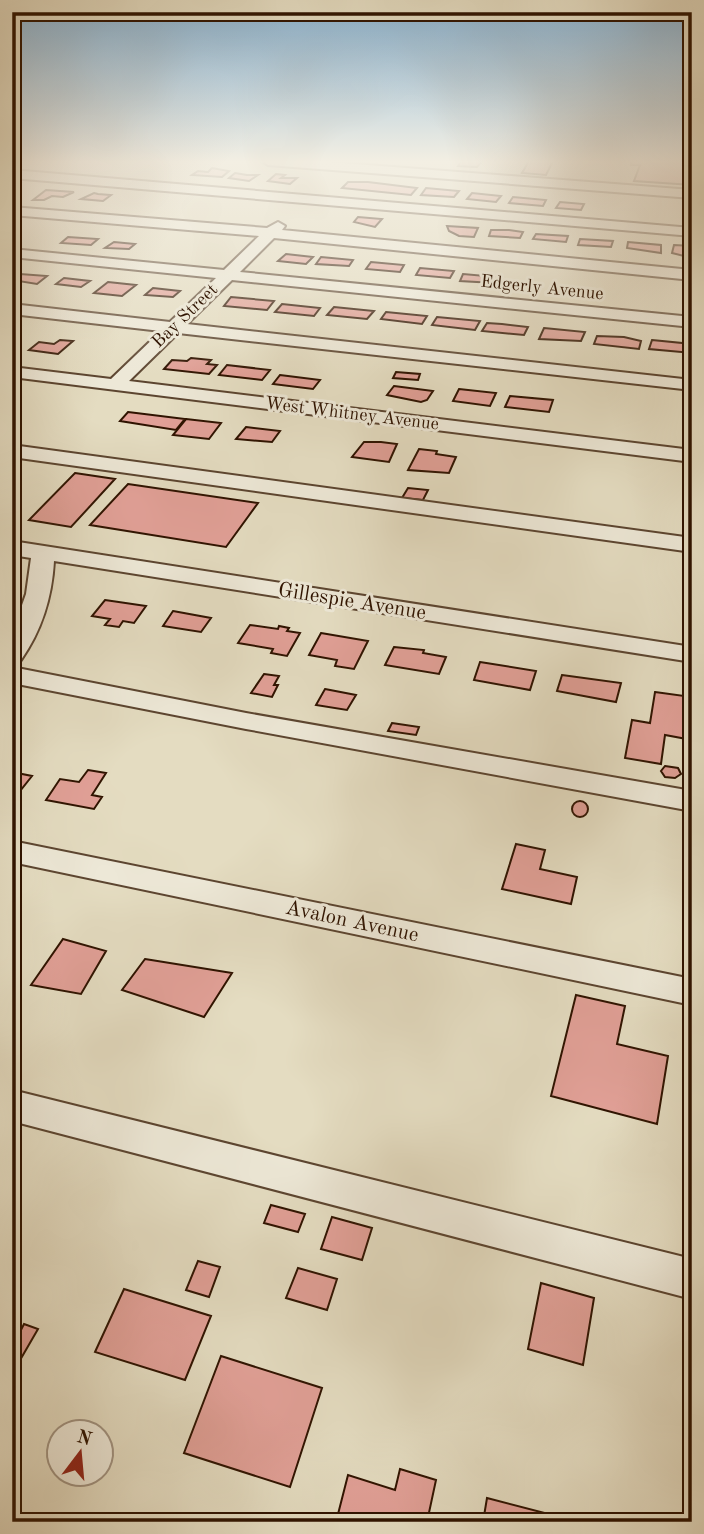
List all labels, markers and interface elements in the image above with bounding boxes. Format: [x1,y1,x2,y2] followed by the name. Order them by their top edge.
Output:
[479,273,605,303] street label: Edgerly Avenue
[149,281,221,351] street label: Bay Street
[264,394,440,434] street label: West Whitney Avenue
[276,580,428,624] street label: Gillespie Avenue
[284,898,420,946] street label: Avalon Avenue
[46,1418,116,1488] north arrow
[74,1428,94,1450] text: N

